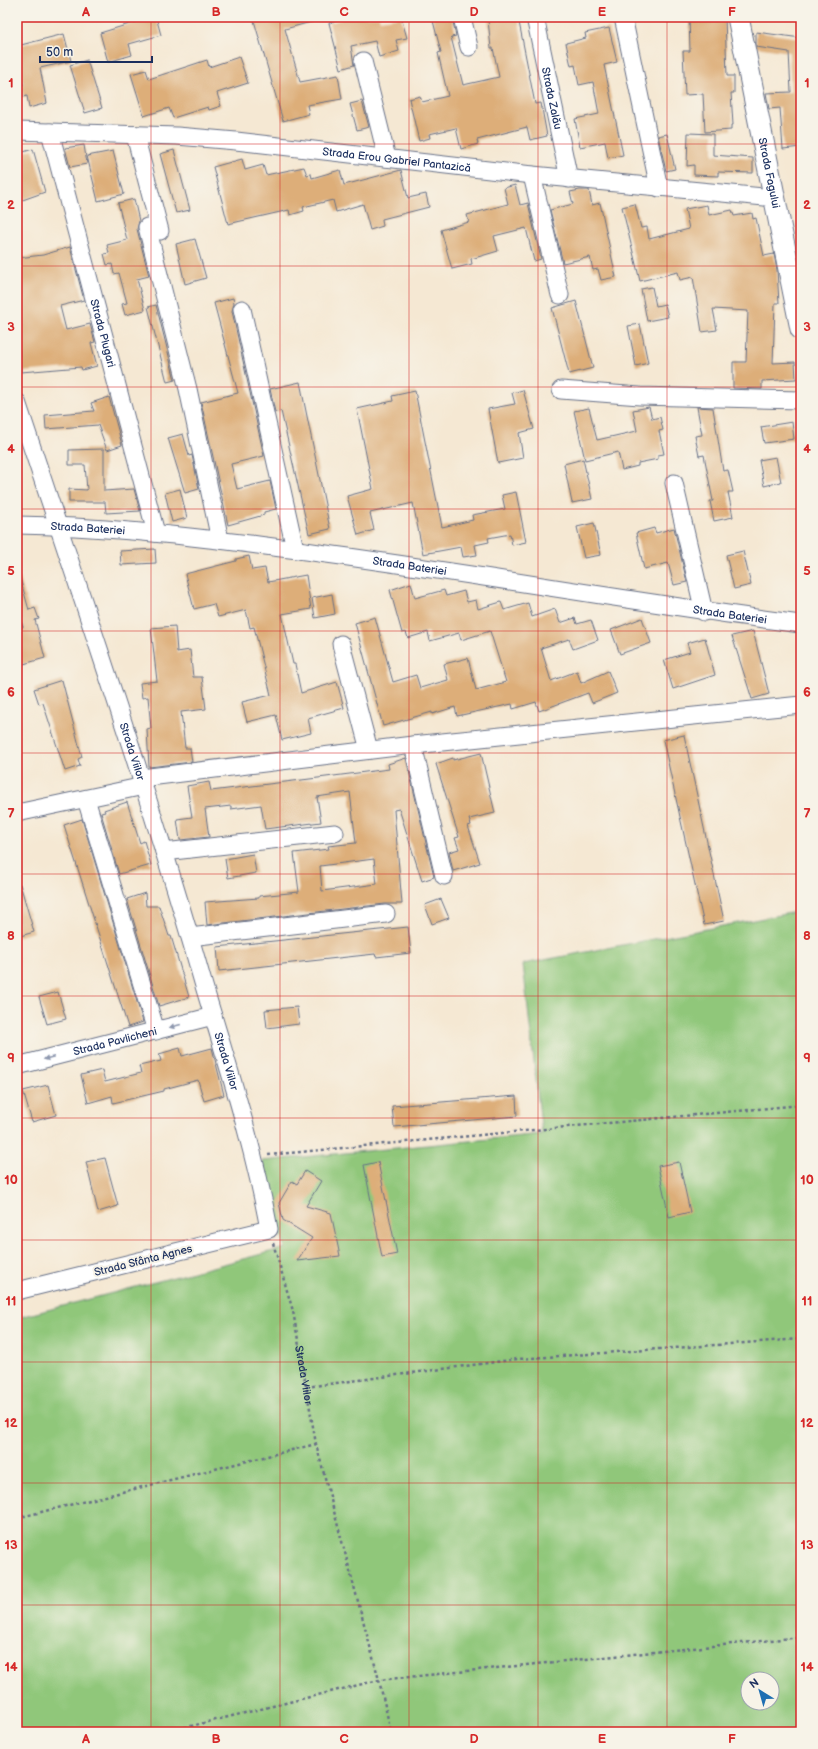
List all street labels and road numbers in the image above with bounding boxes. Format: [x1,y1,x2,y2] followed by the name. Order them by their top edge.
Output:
[539,66,564,131] street label: Strada Zalău
[756,137,782,209] street label: Strada Fagului
[322,145,471,175] street label: Strada Erou Gabriel Pantazică
[87,298,118,369] street label: Strada Plugari
[50,520,126,537] street label: Strada Bateriei
[372,554,447,578] street label: Strada Bateriei
[692,603,768,626] street label: Strada Bateriei
[117,721,148,783] street label: Strada Viilor
[72,1025,158,1058] street label: Strada Pavlicheni
[211,1031,241,1093] street label: Strada Viilor
[93,1242,194,1279] street label: Strada Sfânta Agnes
[292,1345,315,1407] street label: Strada Viilor

